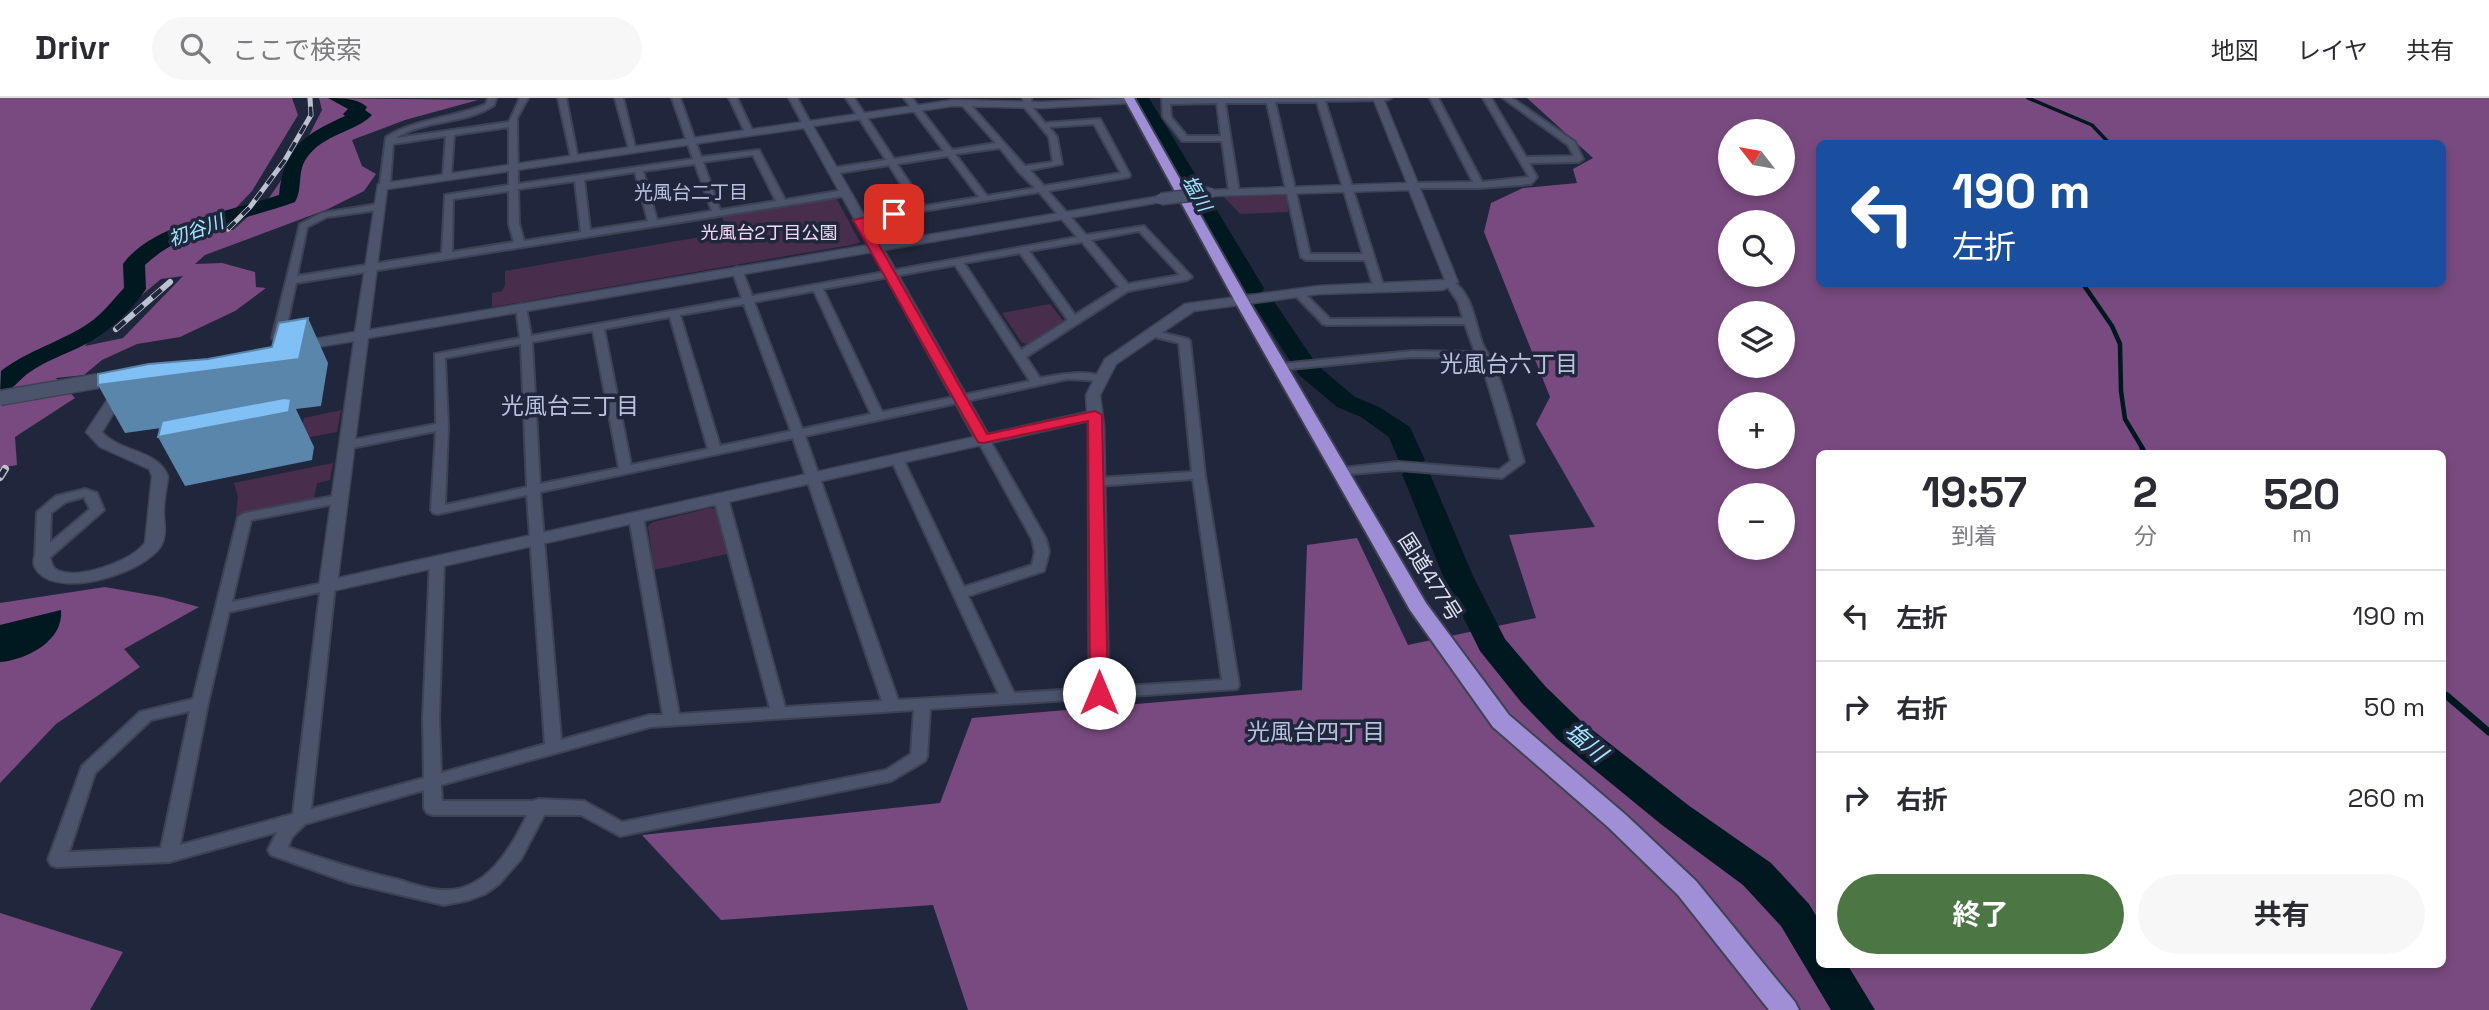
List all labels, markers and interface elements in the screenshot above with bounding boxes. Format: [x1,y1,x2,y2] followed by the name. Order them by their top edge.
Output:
[152,17,642,80] search box
[35,27,110,69] text: Drivr
[176,29,214,67] icon: search
[232,33,362,67] text: ここで検索
[2211,35,2259,66] text: 地図
[2297,35,2368,66] text: レイヤ
[2406,35,2454,66] text: 共有
[1718,119,1796,196] north arrow
[1718,119,1795,560] map controls
[1952,160,2090,222] text: 190 m
[1837,168,1928,259] icon: left
[1176,171,1218,218] water label: 塩川
[634,180,748,205] district label: 光風台二丁目
[864,184,924,244] pin
[875,195,913,233] icon: arrive
[165,208,229,252] water label: 初谷川
[1718,210,1795,287] button: search
[701,221,837,244] park label: 光風台2丁目公園
[1952,227,2016,267] text: 左折
[1718,301,1795,378] button: layers
[1440,349,1578,379] district label: 光風台六丁目
[501,391,639,421] district label: 光風台三丁目
[1718,392,1795,469] button: +
[1922,466,2027,519] text: 19:57
[2133,466,2158,519] text: 2
[2263,468,2340,521] text: 520
[1718,483,1795,560] button: −
[2292,519,2312,549] text: m
[1951,521,1997,551] text: 到着
[2134,521,2157,551] text: 分
[1393,528,1468,626] street label: 国道477号
[1837,597,1875,635] icon: left
[2353,599,2425,633] text: 190 m
[1896,601,1948,635] text: 左折
[1062,656,1136,730] position arrow
[1837,688,1875,726] icon: right
[2364,690,2425,724] text: 50 m
[1896,692,1948,726] text: 右折
[1559,716,1616,770] water label: 塩川
[1247,717,1385,747] district label: 光風台四丁目
[1837,779,1875,817] icon: right
[2348,781,2425,815] text: 260 m
[1896,783,1948,817] text: 右折
[1837,874,2124,954] button: 終了
[2138,874,2425,954] button: 共有

